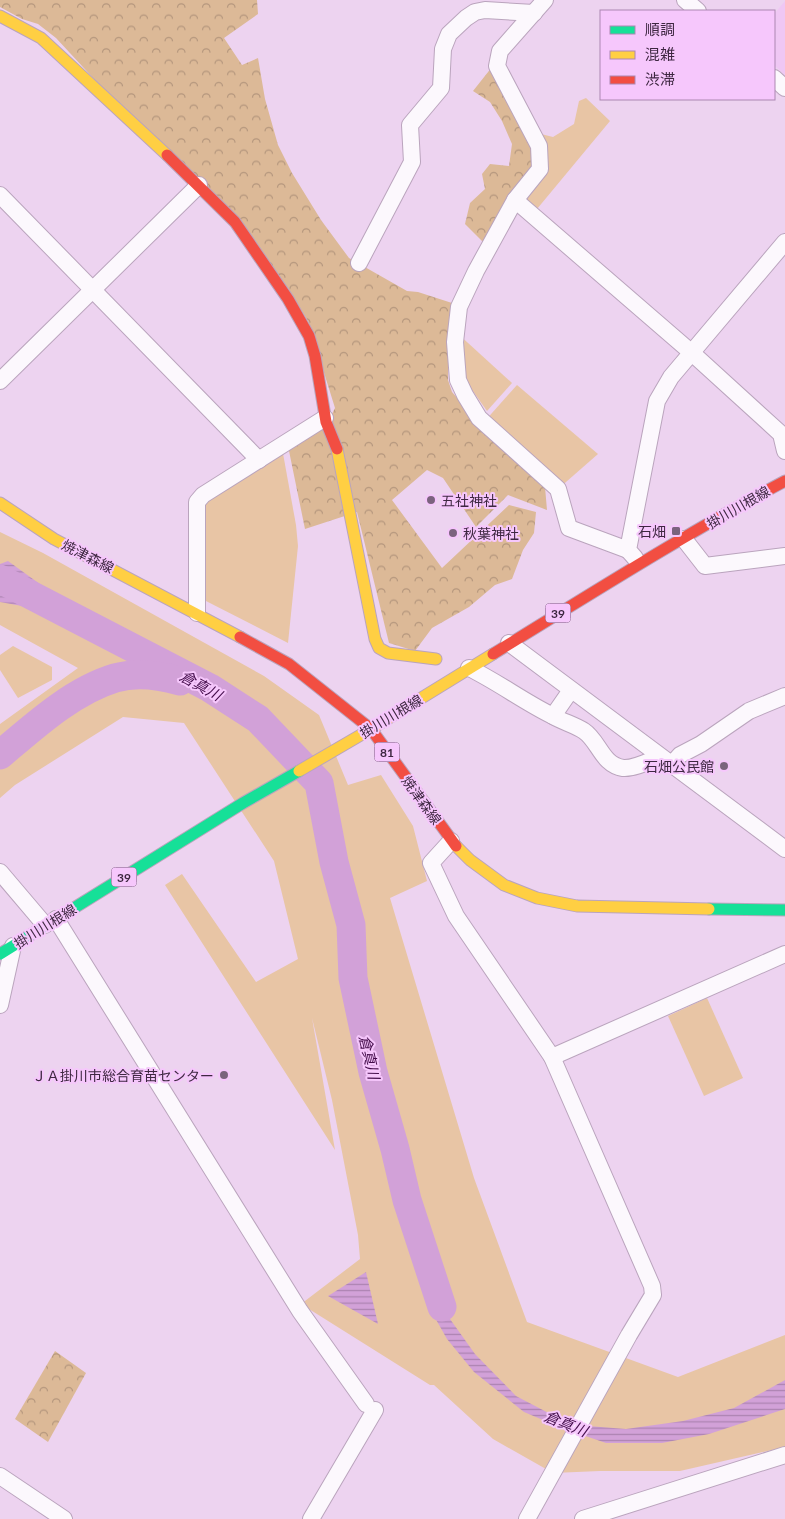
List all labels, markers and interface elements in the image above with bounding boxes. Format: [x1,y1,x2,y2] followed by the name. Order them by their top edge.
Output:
[600,10,775,100] legend
[645,20,675,38] text: 順調
[645,45,675,63] text: 混雑
[645,70,675,88] text: 渋滞
[703,482,773,532] street label: 掛川川根線
[441,492,497,509] place label: 五社神社
[425,494,437,506] marker: 五社神社
[638,523,666,540] place label: 石畑
[463,525,519,542] place label: 秋葉神社
[670,525,682,537] marker: 石畑
[447,527,459,539] marker: 秋葉神社
[59,536,117,576] street label: 焼津森線
[546,604,570,622] road number: 39
[177,666,227,705] water label: 倉真川
[357,691,425,741] street label: 掛川川根線
[374,742,400,762] road number: 81
[644,758,714,775] place label: 石畑公民館
[718,760,730,772] marker: 石畑公民館
[399,772,445,828] street label: 焼津森線
[112,868,136,886] road number: 39
[11,900,79,952] street label: 掛川川根線
[356,1033,384,1083] water label: 倉真川
[32,1067,214,1084] place label: ＪＡ掛川市総合育苗センター
[218,1069,230,1081] marker: ＪＡ掛川市総合育苗センター
[542,1406,592,1441] water label: 倉真川

